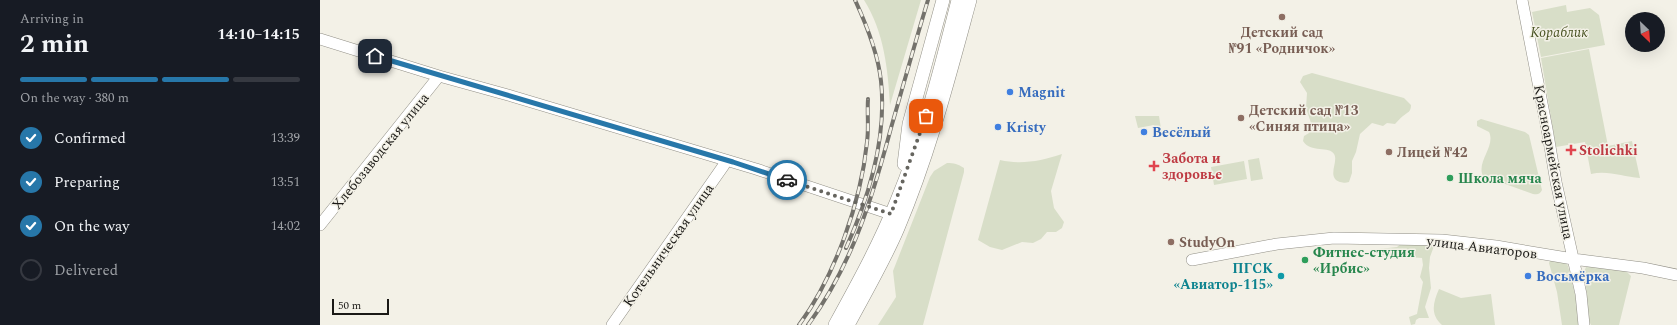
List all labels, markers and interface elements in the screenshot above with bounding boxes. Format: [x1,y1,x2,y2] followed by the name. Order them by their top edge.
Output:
[20,9,84,29] text: Arriving in
[1277,12,1287,22] marker: Детский сад №91 «Родничок»
[1625,12,1665,52] north arrow
[1625,12,1665,52] map controls
[1229,22,1336,59] place label: Детский сад №91 «Родничок»
[1530,22,1588,43] park label: Кораблик
[217,23,300,46] text: 14:10–14:15
[20,24,89,64] text: 2 min
[358,39,392,73] pin
[364,45,386,67] icon: home
[1018,82,1066,103] place label: Magnit
[1528,83,1579,241] street label: Красноармейская улица
[1005,87,1015,97] marker: Magnit
[20,88,129,108] text: On the way · 380 m
[327,88,434,214] street label: Хлебозаводская улица
[909,99,943,133] pin
[1249,100,1359,137] place label: Детский сад №13 «Синяя птица»
[915,105,937,127] icon: bag
[1236,113,1246,123] marker: Детский сад №13 «Синяя птица»
[1006,117,1047,138] place label: Kristy
[993,122,1003,132] marker: Kristy
[1152,122,1211,143] place label: Весёлый
[20,127,42,149] icon: check
[54,127,126,150] text: Confirmed
[1139,127,1149,137] marker: Весёлый
[271,128,300,148] text: 13:39
[1579,140,1638,161] place label: Stolichki
[1397,142,1468,163] place label: Лицей №42
[1566,145,1576,155] marker: Stolichki
[1384,147,1394,157] marker: Лицей №42
[1162,148,1222,185] place label: Забота и здоровье
[767,160,807,200] courier
[1149,161,1159,171] marker: Забота и здоровье
[1458,168,1542,189] place label: Школа мяча
[776,169,798,191] icon: car
[20,171,42,193] icon: check
[54,171,120,194] text: Preparing
[271,172,300,192] text: 13:51
[1445,173,1455,183] marker: Школа мяча
[618,179,719,311] street label: Котельническая улица
[20,215,42,237] icon: check
[54,215,129,238] text: On the way
[271,216,300,236] text: 14:02
[1425,230,1538,265] street label: улица Авиаторов
[1179,232,1236,253] place label: StudyOn
[1166,237,1176,247] marker: StudyOn
[1313,242,1415,279] place label: Фитнес-студия «Ирбис»
[1300,255,1310,265] marker: Фитнес-студия «Ирбис»
[1173,258,1273,295] place label: ПГСК «Авиатор-115»
[54,259,118,282] text: Delivered
[1536,266,1610,287] place label: Восьмёрка
[1276,271,1286,281] marker: ПГСК «Авиатор-115»
[1523,271,1533,281] marker: Восьмёрка
[332,297,389,316] scale bar
[338,297,361,314] text: 50 m

